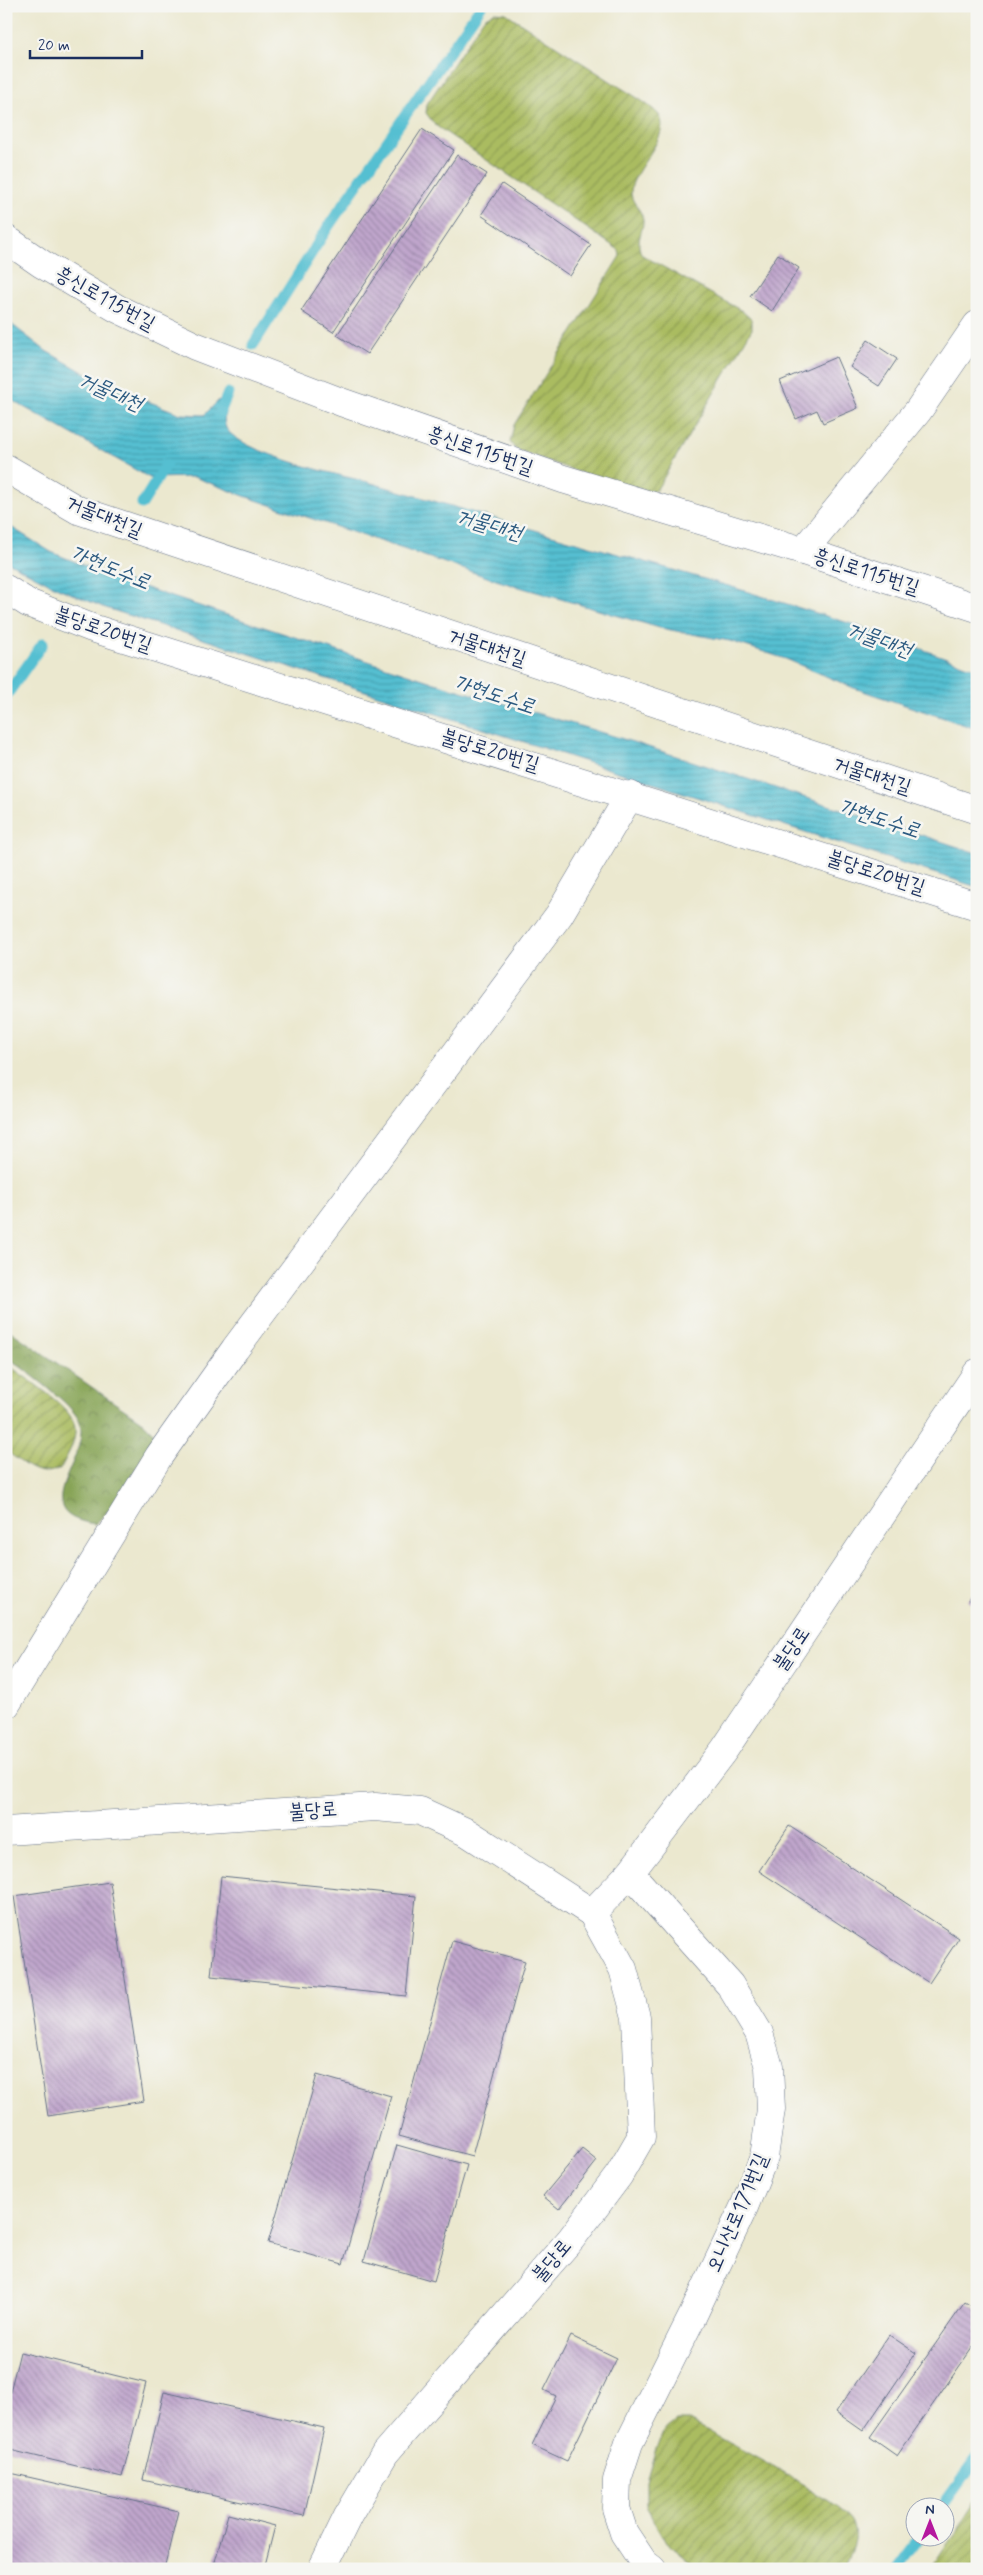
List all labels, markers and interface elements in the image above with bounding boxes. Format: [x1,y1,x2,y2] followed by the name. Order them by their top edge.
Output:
[30,28,142,60] scale bar
[38,36,70,56] text: 20 m
[50,260,160,338] street label: 흥신로115번길
[73,365,148,419] water label: 거물대천
[423,420,537,482] street label: 흥신로115번길
[62,489,146,545] street label: 거물대천길
[453,502,527,548] water label: 거물대천
[66,539,155,597] water label: 가현도수로
[809,542,923,602] street label: 흥신로115번길
[51,601,155,659] street label: 불당로20번길
[842,615,918,665] water label: 거물대천
[445,623,529,673] street label: 거물대천길
[449,669,539,721] water label: 가현도수로
[438,723,542,779] street label: 불당로20번길
[830,751,914,801] street label: 거물대천길
[834,793,924,845] water label: 가현도수로
[824,844,928,902] street label: 불당로20번길
[767,1621,817,1677] street label: 불당로
[288,1796,338,1826] street label: 불당로
[701,2149,775,2277] street label: 오니산로171번길
[526,2234,578,2288] street label: 불당로
[906,2498,956,2548] north arrow
[925,2501,935,2519] text: N

